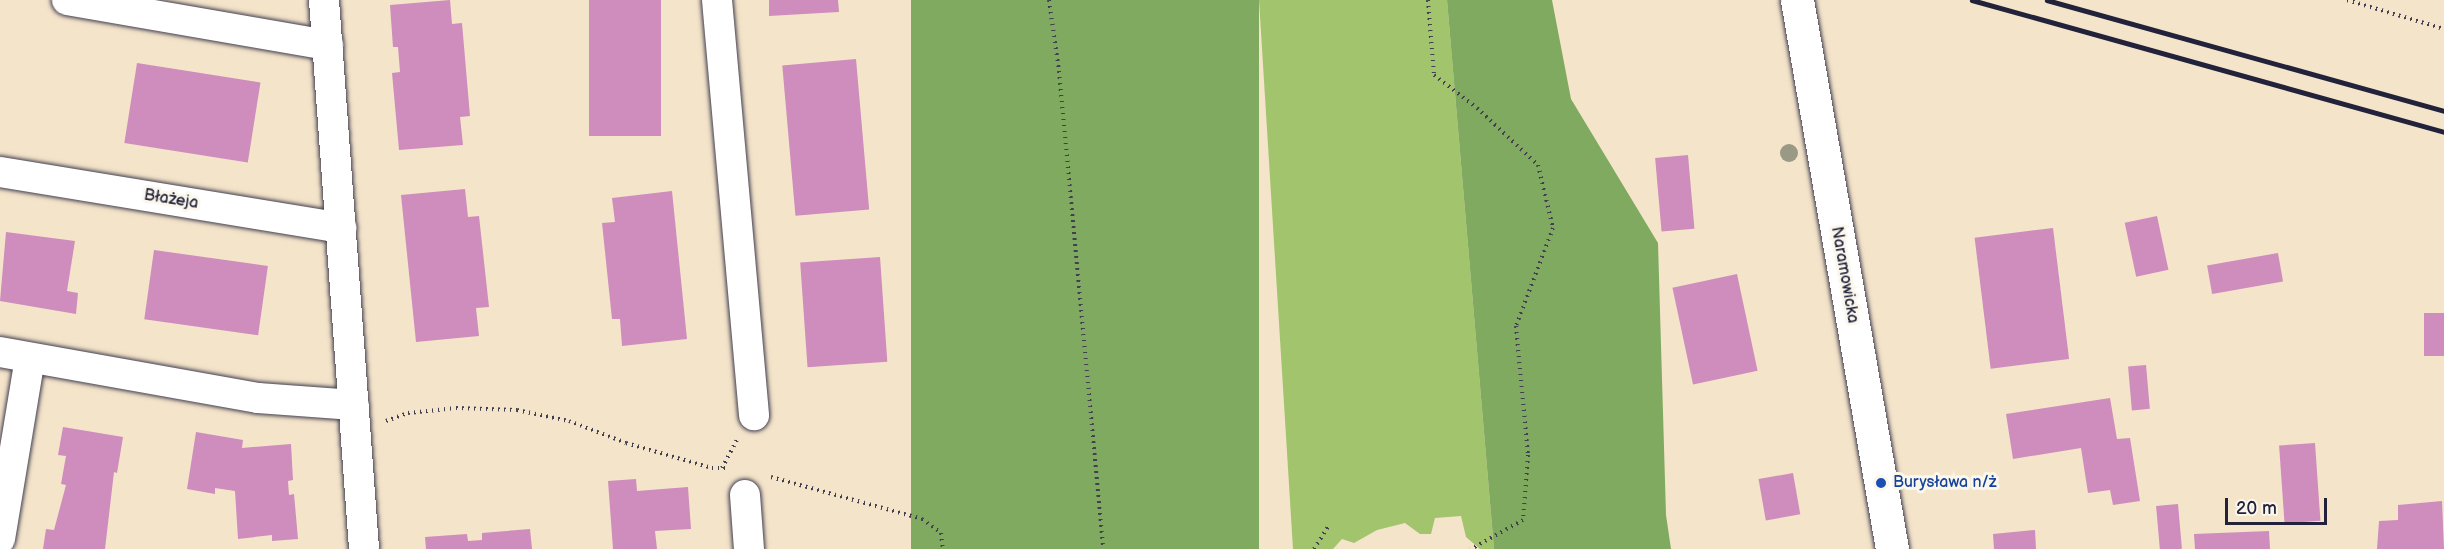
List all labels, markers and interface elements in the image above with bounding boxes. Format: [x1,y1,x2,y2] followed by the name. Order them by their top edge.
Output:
[142,186,200,214] street label: Błażeja
[1826,225,1862,325] street label: Naramowicka
[1893,473,1996,493] place label: Burysława n/ż
[1874,476,1888,490] marker: Burysława n/ż
[2228,486,2330,524] scale bar
[2236,498,2277,519] text: 20 m

